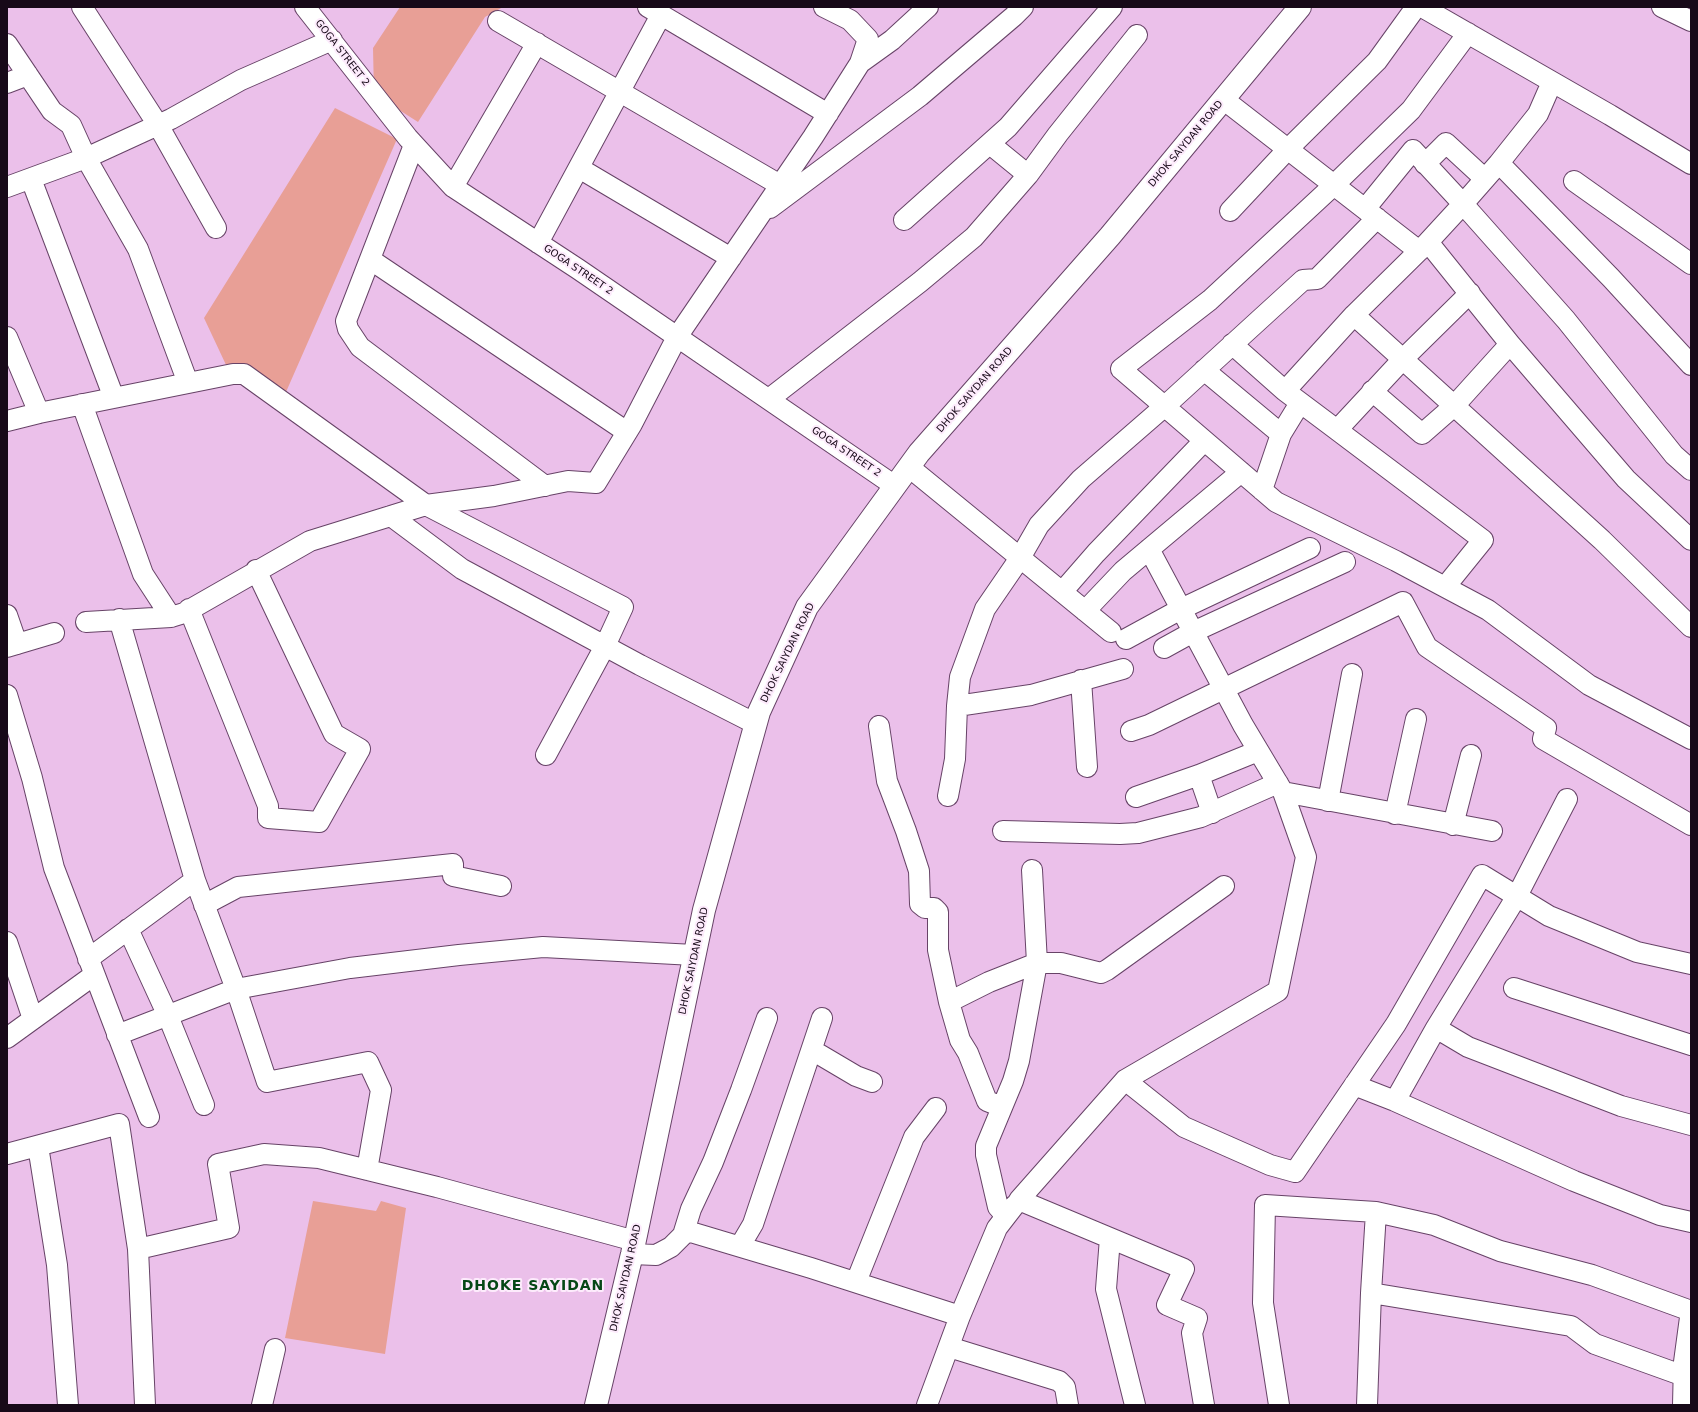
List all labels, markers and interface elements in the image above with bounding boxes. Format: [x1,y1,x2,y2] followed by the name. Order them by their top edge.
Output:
[312,17,372,89] street label: GOGA STREET 2
[1146,98,1226,190] street label: DHOK SAIYDAN ROAD
[541,242,615,298] street label: GOGA STREET 2
[935,345,1015,435] street label: DHOK SAIYDAN ROAD
[809,424,883,480] street label: GOGA STREET 2
[759,601,817,705] street label: DHOK SAIYDAN ROAD
[677,906,711,1016] street label: DHOK SAIYDAN ROAD
[608,1223,644,1333] street label: DHOK SAIYDAN ROAD
[462,1278,604,1294] district label: DHOKE SAYIDAN

